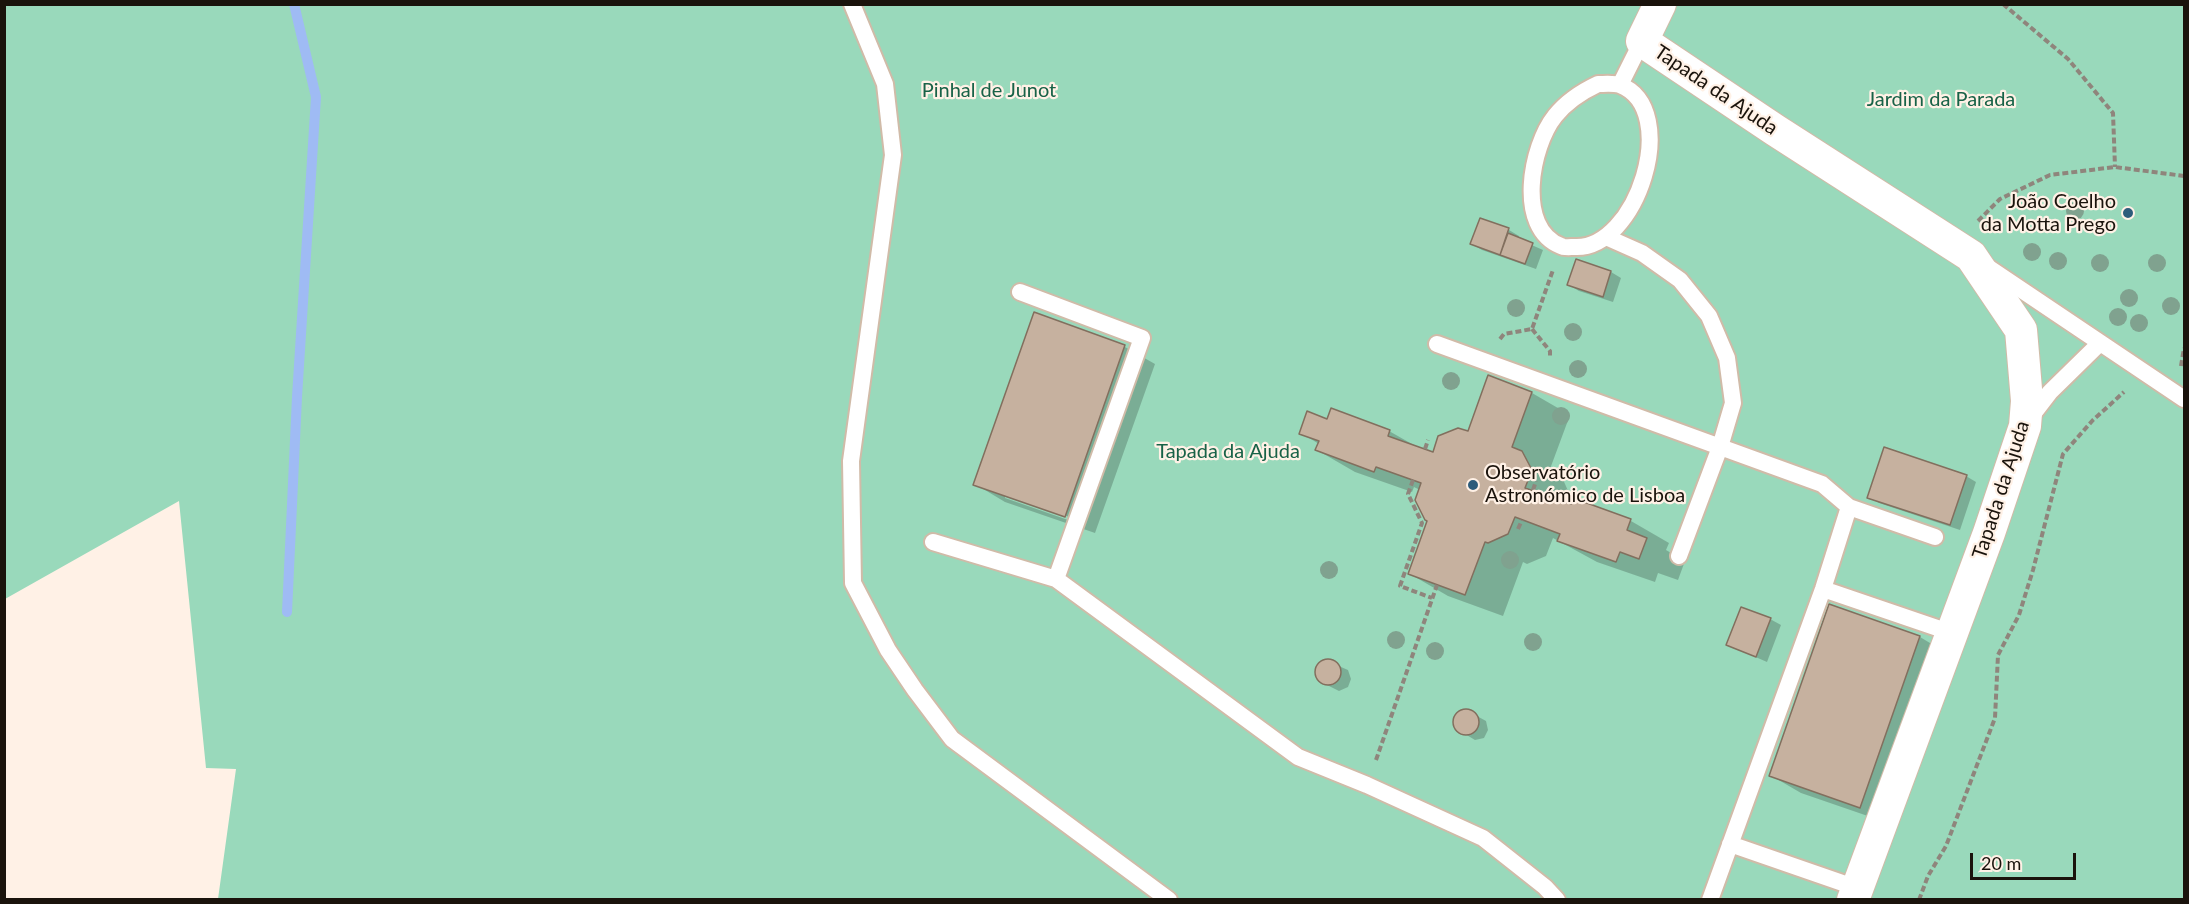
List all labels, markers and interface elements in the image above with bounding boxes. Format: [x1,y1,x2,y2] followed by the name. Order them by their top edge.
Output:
[1650,40,1782,140] street label: Tapada da Ajuda
[922,79,1056,103] park label: Pinhal de Junot
[1867,88,2015,112] park label: Jardim da Parada
[1981,190,2116,237] place label: João Coelho da Motta Prego
[2121,206,2135,220] marker: João Coelho da Motta Prego
[1967,418,2035,562] street label: Tapada da Ajuda
[1156,440,1300,464] park label: Tapada da Ajuda
[1485,461,1685,508] place label: Observatório Astronómico de Lisboa
[1466,478,1480,492] marker: Observatório Astronómico de Lisboa
[1973,841,2080,879] scale bar
[1981,852,2021,874] text: 20 m

